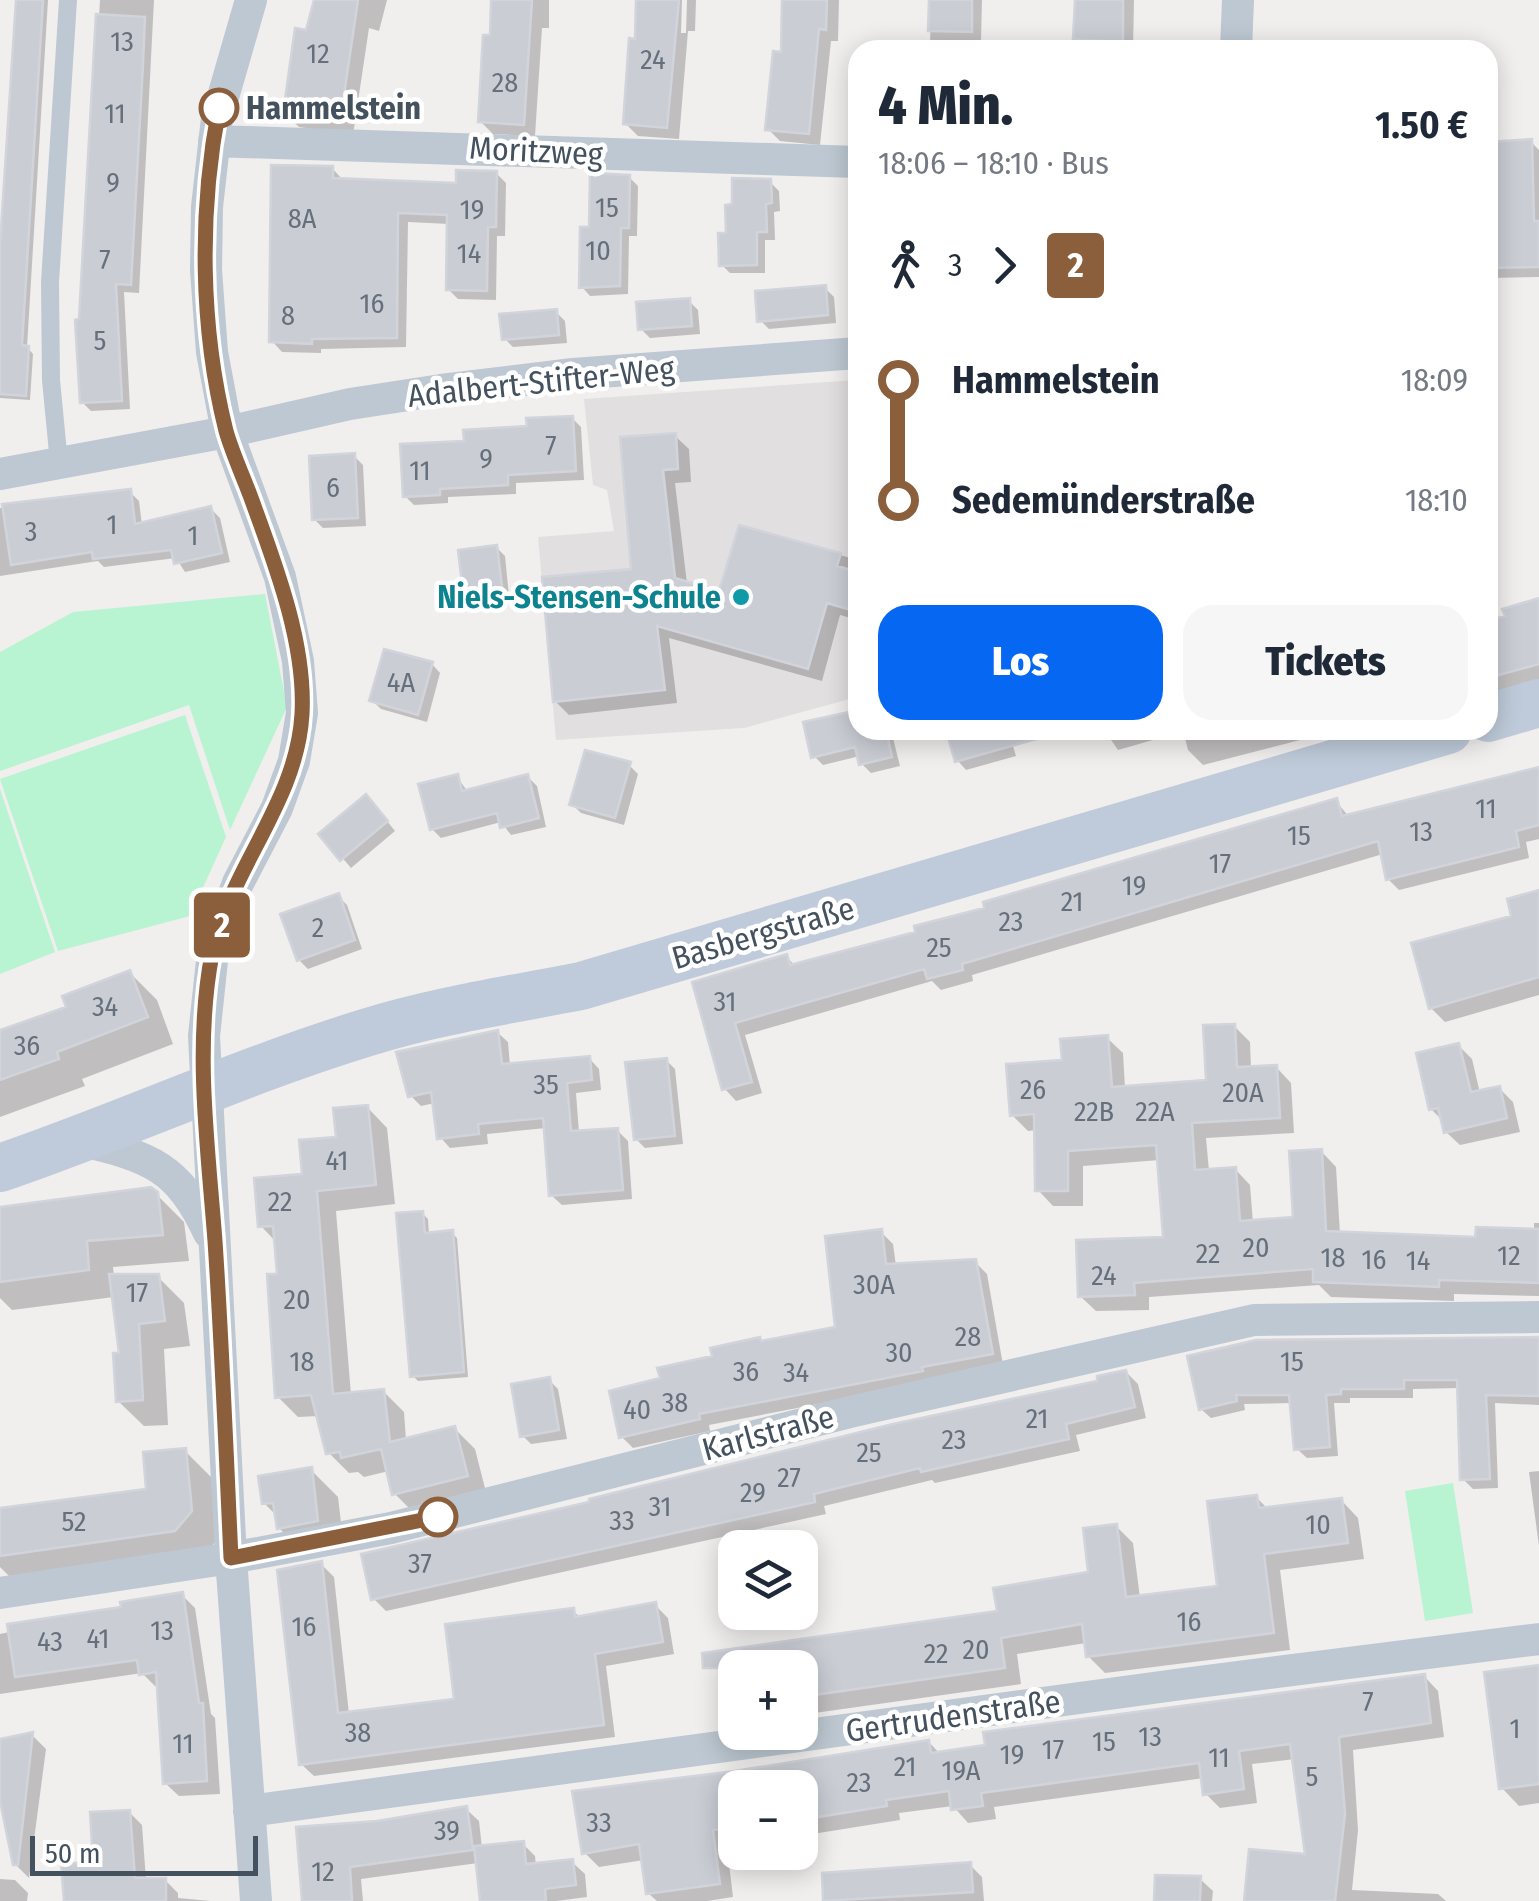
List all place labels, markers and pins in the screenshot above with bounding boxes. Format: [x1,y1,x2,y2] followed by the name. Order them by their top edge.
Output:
[200,89,238,127] marker: Hammelstein
[246,89,421,127] place label: Hammelstein
[437,578,721,616] place label: Niels-Stensen-Schule
[730,586,752,608] marker: Niels-Stensen-Schule
[419,1498,457,1536] unlabelled marker

